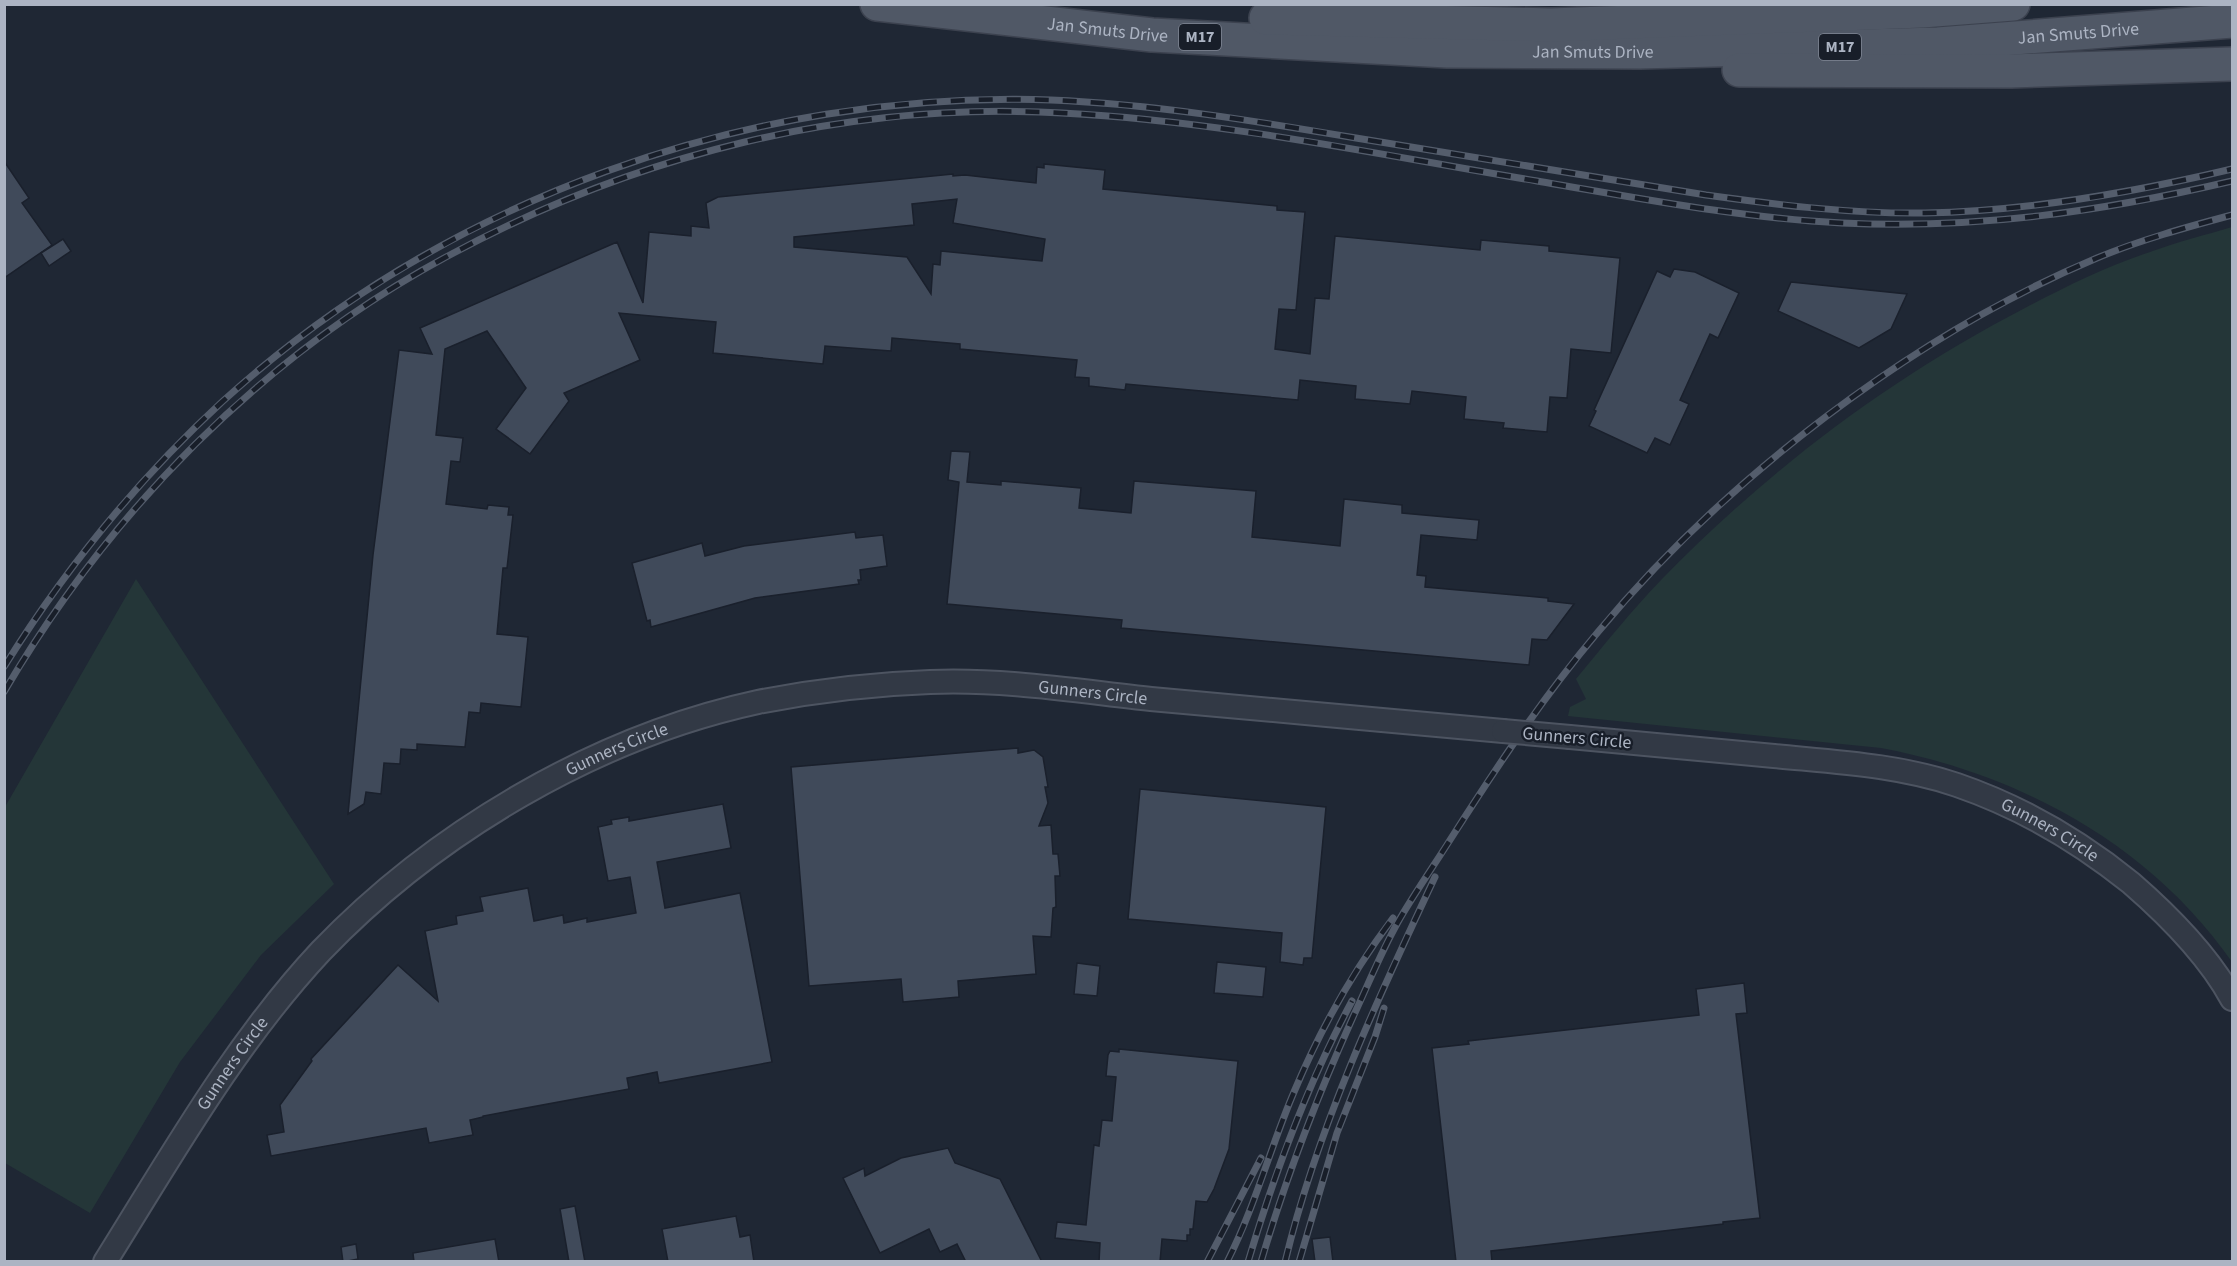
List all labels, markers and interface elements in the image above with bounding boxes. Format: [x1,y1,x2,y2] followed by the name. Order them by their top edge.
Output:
[1046,11,1169,48] street label: Jan Smuts Drive
[2017,16,2140,50] street label: Jan Smuts Drive
[1179,24,1221,50] road number: M17
[1819,34,1861,60] road number: M17
[1532,39,1654,65] street label: Jan Smuts Drive
[1037,674,1149,711] street label: Gunners Circle
[561,716,671,782] street label: Gunners Circle
[1521,721,1633,755] street label: Gunners Circle
[1997,792,2104,868] street label: Gunners Circle
[191,1011,274,1115] street label: Gunners Circle

